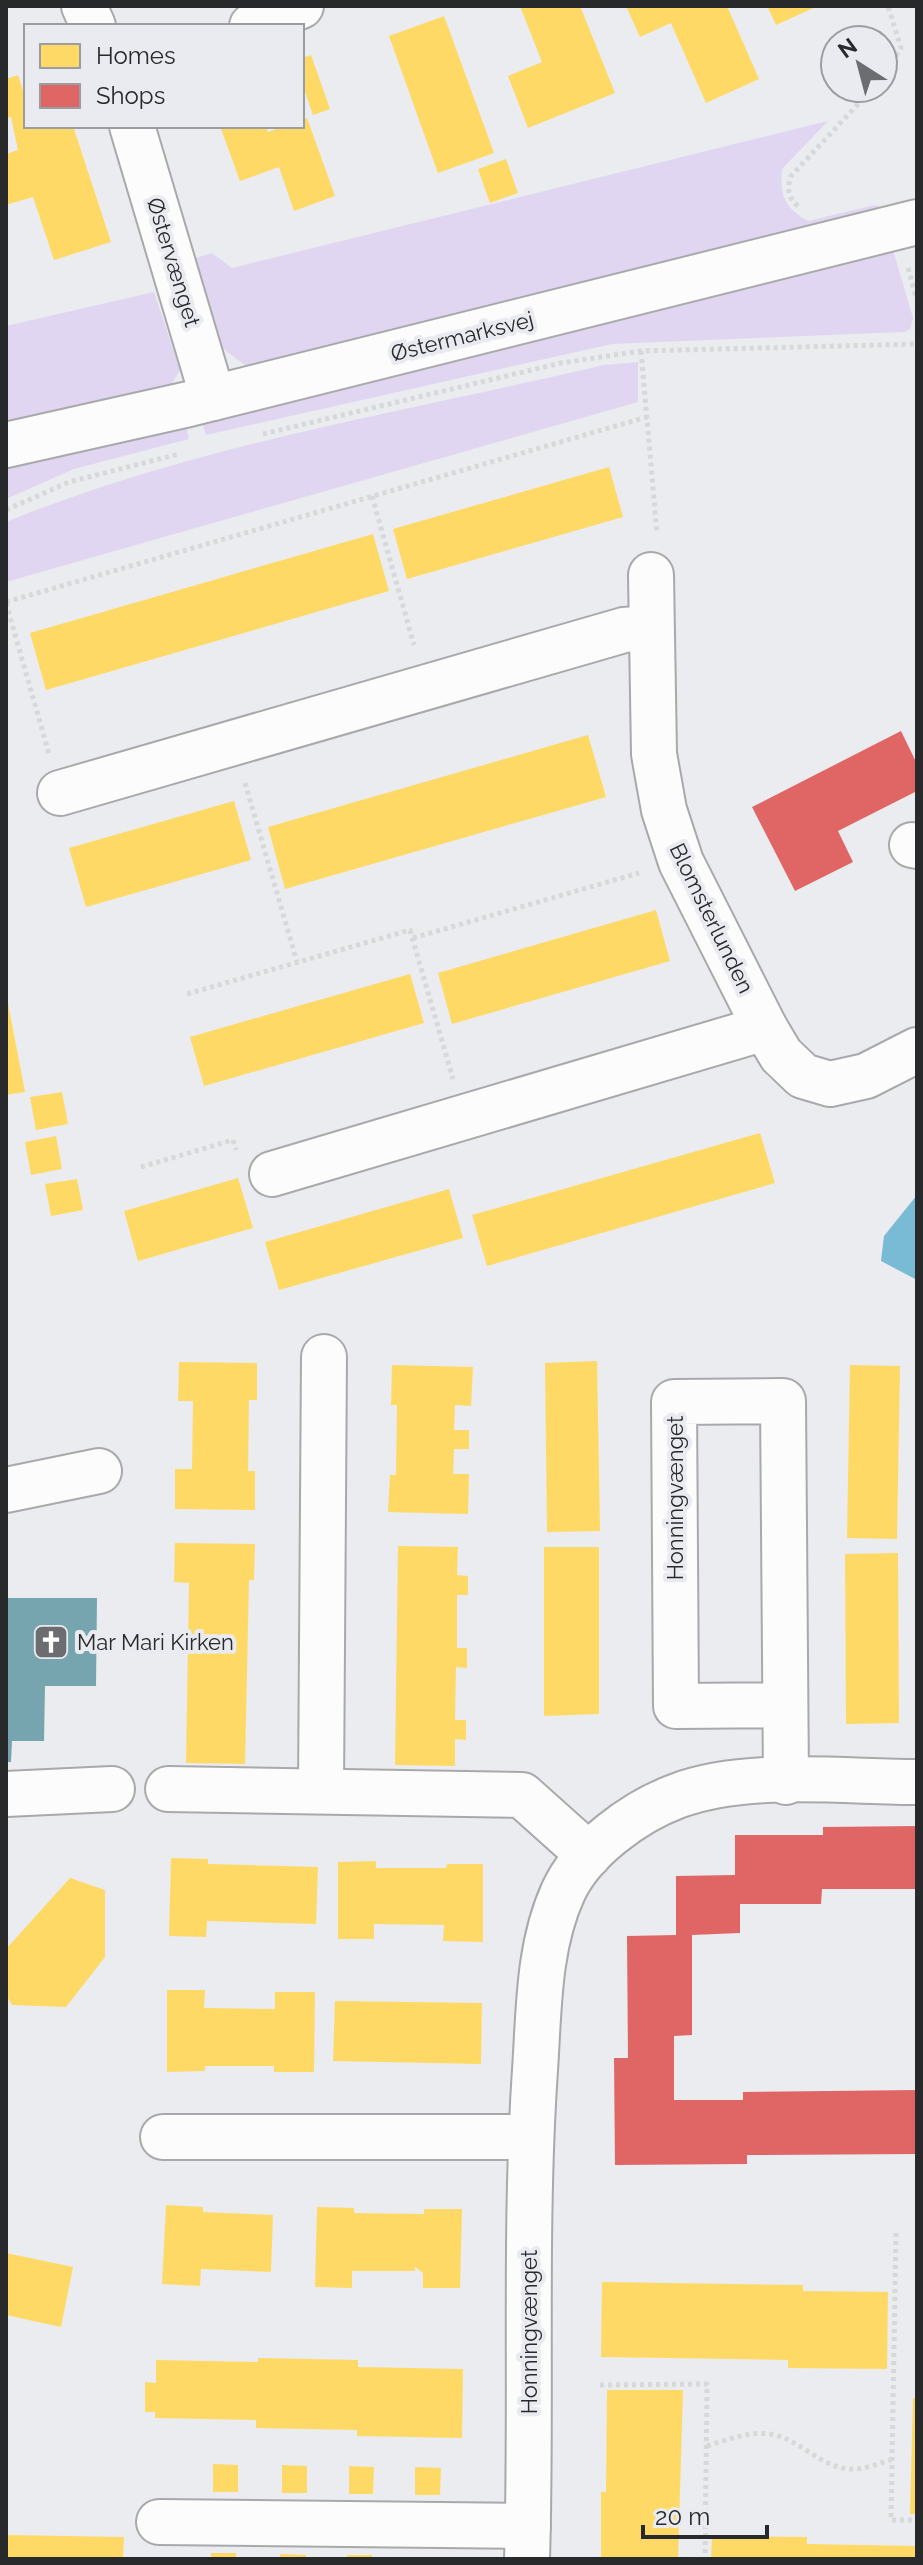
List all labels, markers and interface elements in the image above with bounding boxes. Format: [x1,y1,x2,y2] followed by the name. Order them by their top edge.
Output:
[24,24,304,128] legend
[819,24,899,104] north arrow
[833,32,862,63] text: N
[96,41,176,70] text: Homes
[96,81,165,110] text: Shops
[142,194,206,330] street label: Østervænget
[388,306,536,366] street label: Østermarksvej
[664,839,760,997] street label: Blomsterlunden
[662,1415,688,1580] street label: Honningvænget
[32,1623,70,1661] church icon: Mar Mari Kirken
[77,1629,234,1655] place label: Mar Mari Kirken
[516,2249,542,2414] street label: Honningvænget
[643,2489,767,2539] scale bar
[655,2502,710,2531] text: 20 m

